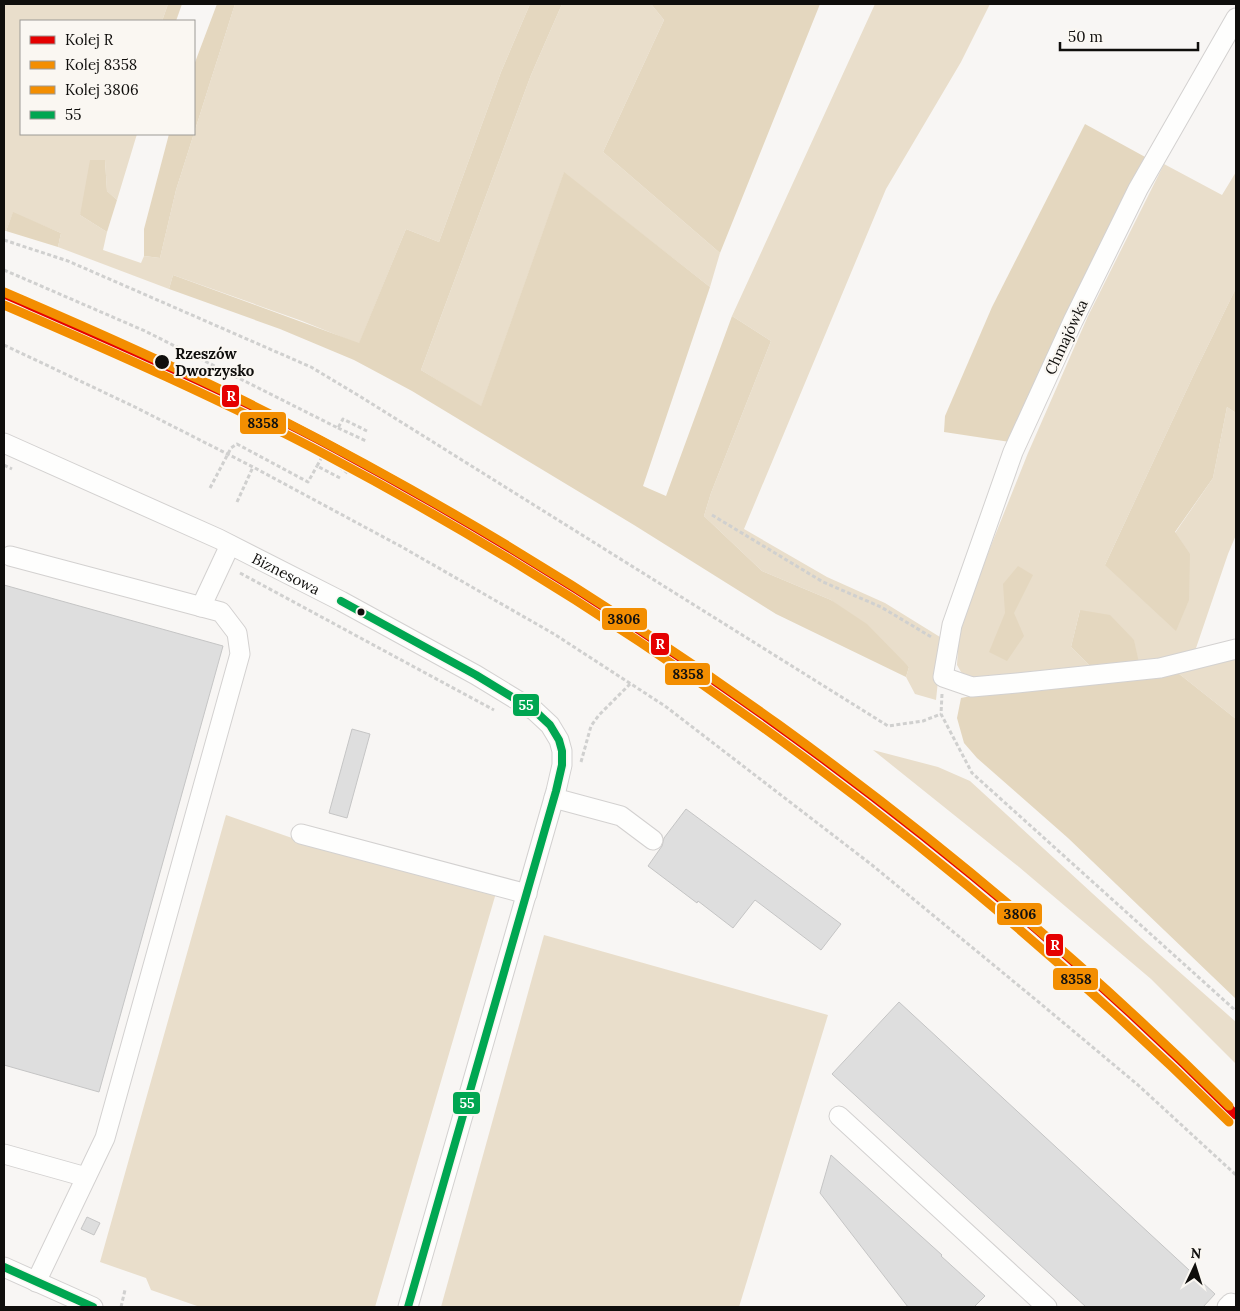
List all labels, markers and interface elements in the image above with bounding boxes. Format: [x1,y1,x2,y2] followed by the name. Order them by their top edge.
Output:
[20,20,195,135] legend
[1060,20,1198,52] scale bar
[1068,27,1103,46] text: 50 m
[65,30,114,49] text: Kolej R
[65,55,137,74] text: Kolej 8358
[65,80,139,99] text: Kolej 3806
[65,105,81,124] text: 55
[1040,296,1092,378] street label: Chmajówka
[175,344,255,380] place label: Rzeszów Dworzysko
[153,353,171,371] marker: Rzeszów Dworzysko
[221,384,240,408] line badge: R
[226,387,236,405] text: R
[239,411,287,435] line badge: 8358
[247,414,279,432] text: 8358
[249,548,324,598] street label: Biznesowa
[356,607,366,617] unlabelled marker
[601,607,648,631] line badge: 3806
[608,610,640,628] text: 3806
[650,632,670,656] line badge: R
[655,635,665,653] text: R
[664,662,711,686] line badge: 8358
[672,665,704,683] text: 8358
[512,693,540,717] line badge: 55
[518,696,534,714] text: 55
[996,902,1043,926] line badge: 3806
[1004,905,1036,923] text: 3806
[1045,933,1064,957] line badge: R
[1050,936,1060,954] text: R
[1052,967,1099,991] line badge: 8358
[1060,970,1092,988] text: 8358
[452,1091,481,1115] line badge: 55
[459,1094,475,1112] text: 55
[1170,1241,1220,1291] north arrow
[1190,1244,1202,1262] text: N

